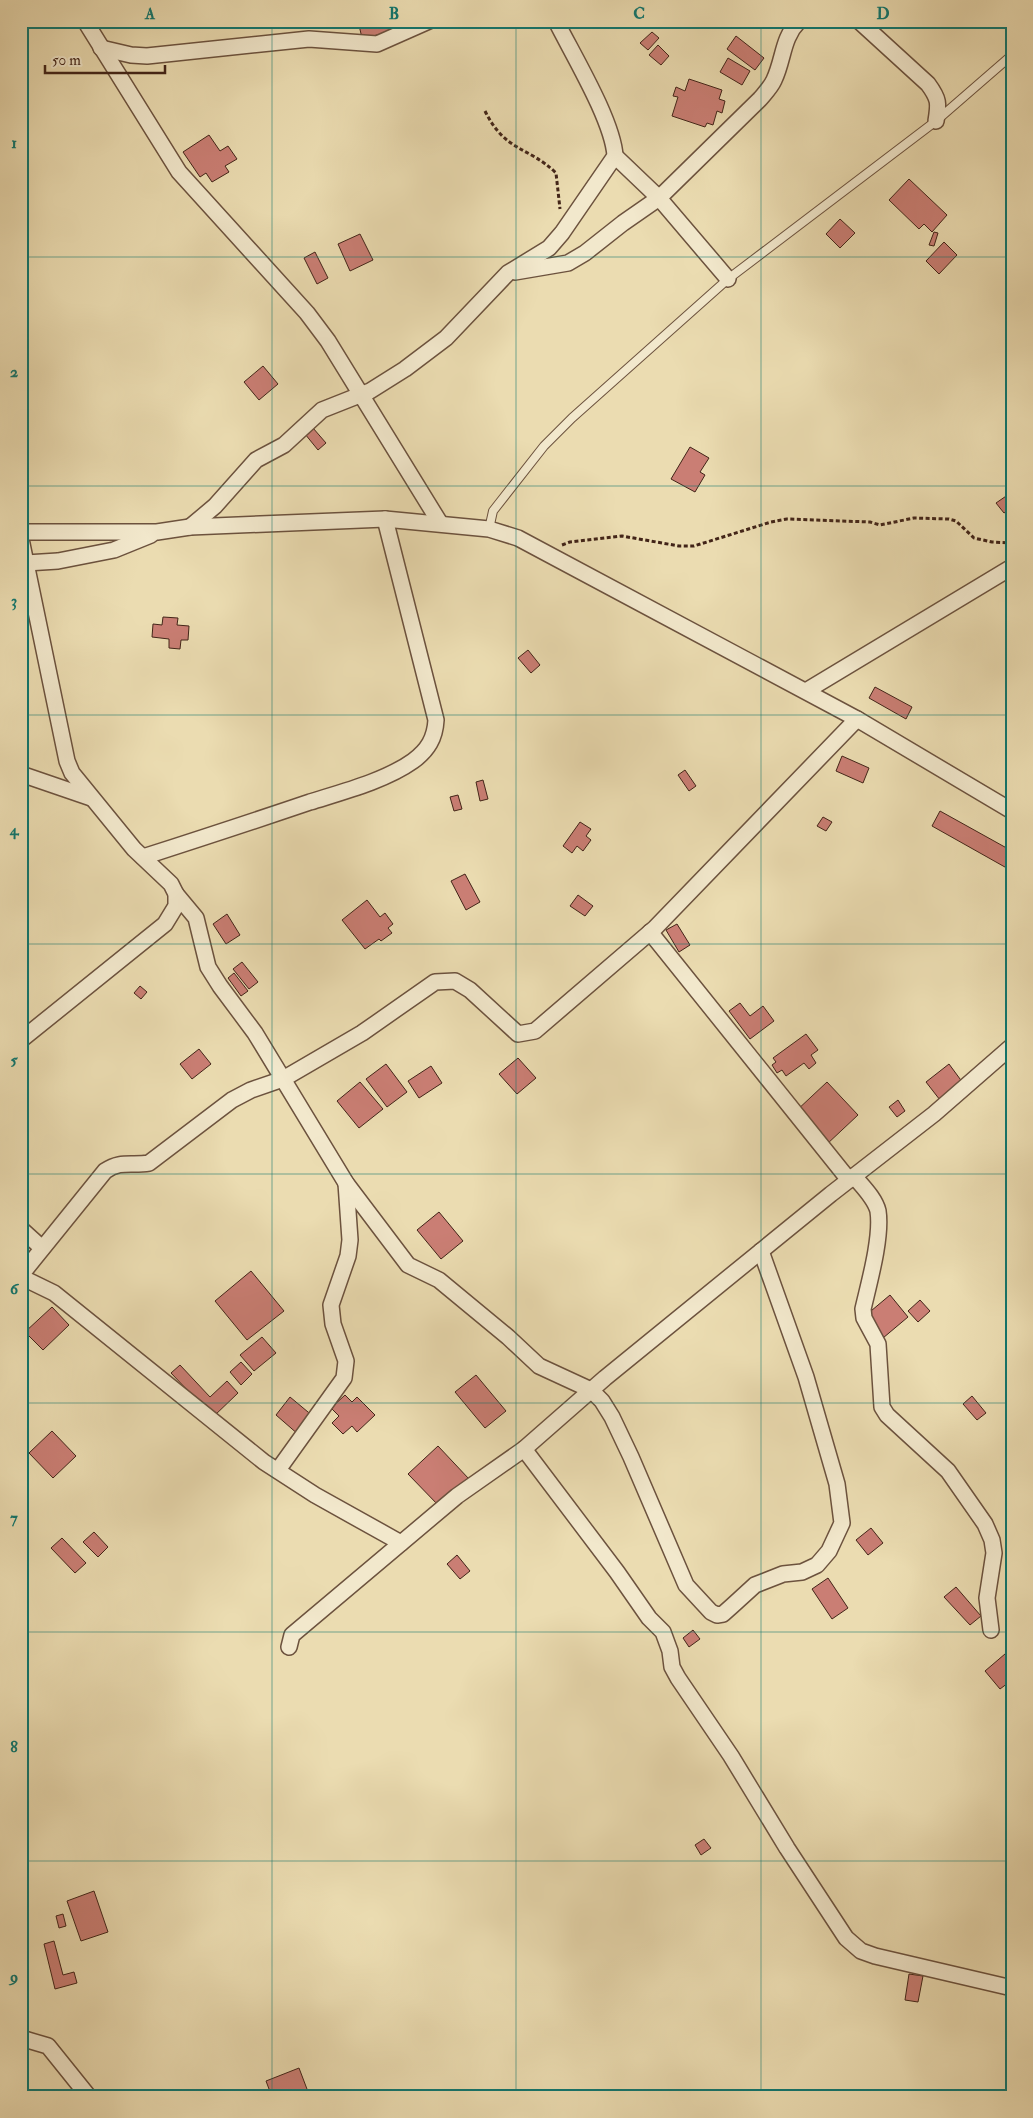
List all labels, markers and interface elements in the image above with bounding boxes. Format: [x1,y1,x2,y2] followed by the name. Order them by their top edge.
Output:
[144,4,156,24] text: A
[389,4,399,24] text: B
[633,4,645,24] text: C
[876,4,890,24] text: D
[45,42,165,74] scale bar
[52,51,81,70] text: 50 m
[11,133,17,153] text: 1
[10,362,18,382] text: 2
[11,591,17,611] text: 3
[9,820,20,840] text: 4
[10,1050,18,1070] text: 5
[10,1279,20,1299] text: 6
[10,1508,18,1528] text: 7
[10,1737,18,1757] text: 8
[8,1967,18,1987] text: 9

